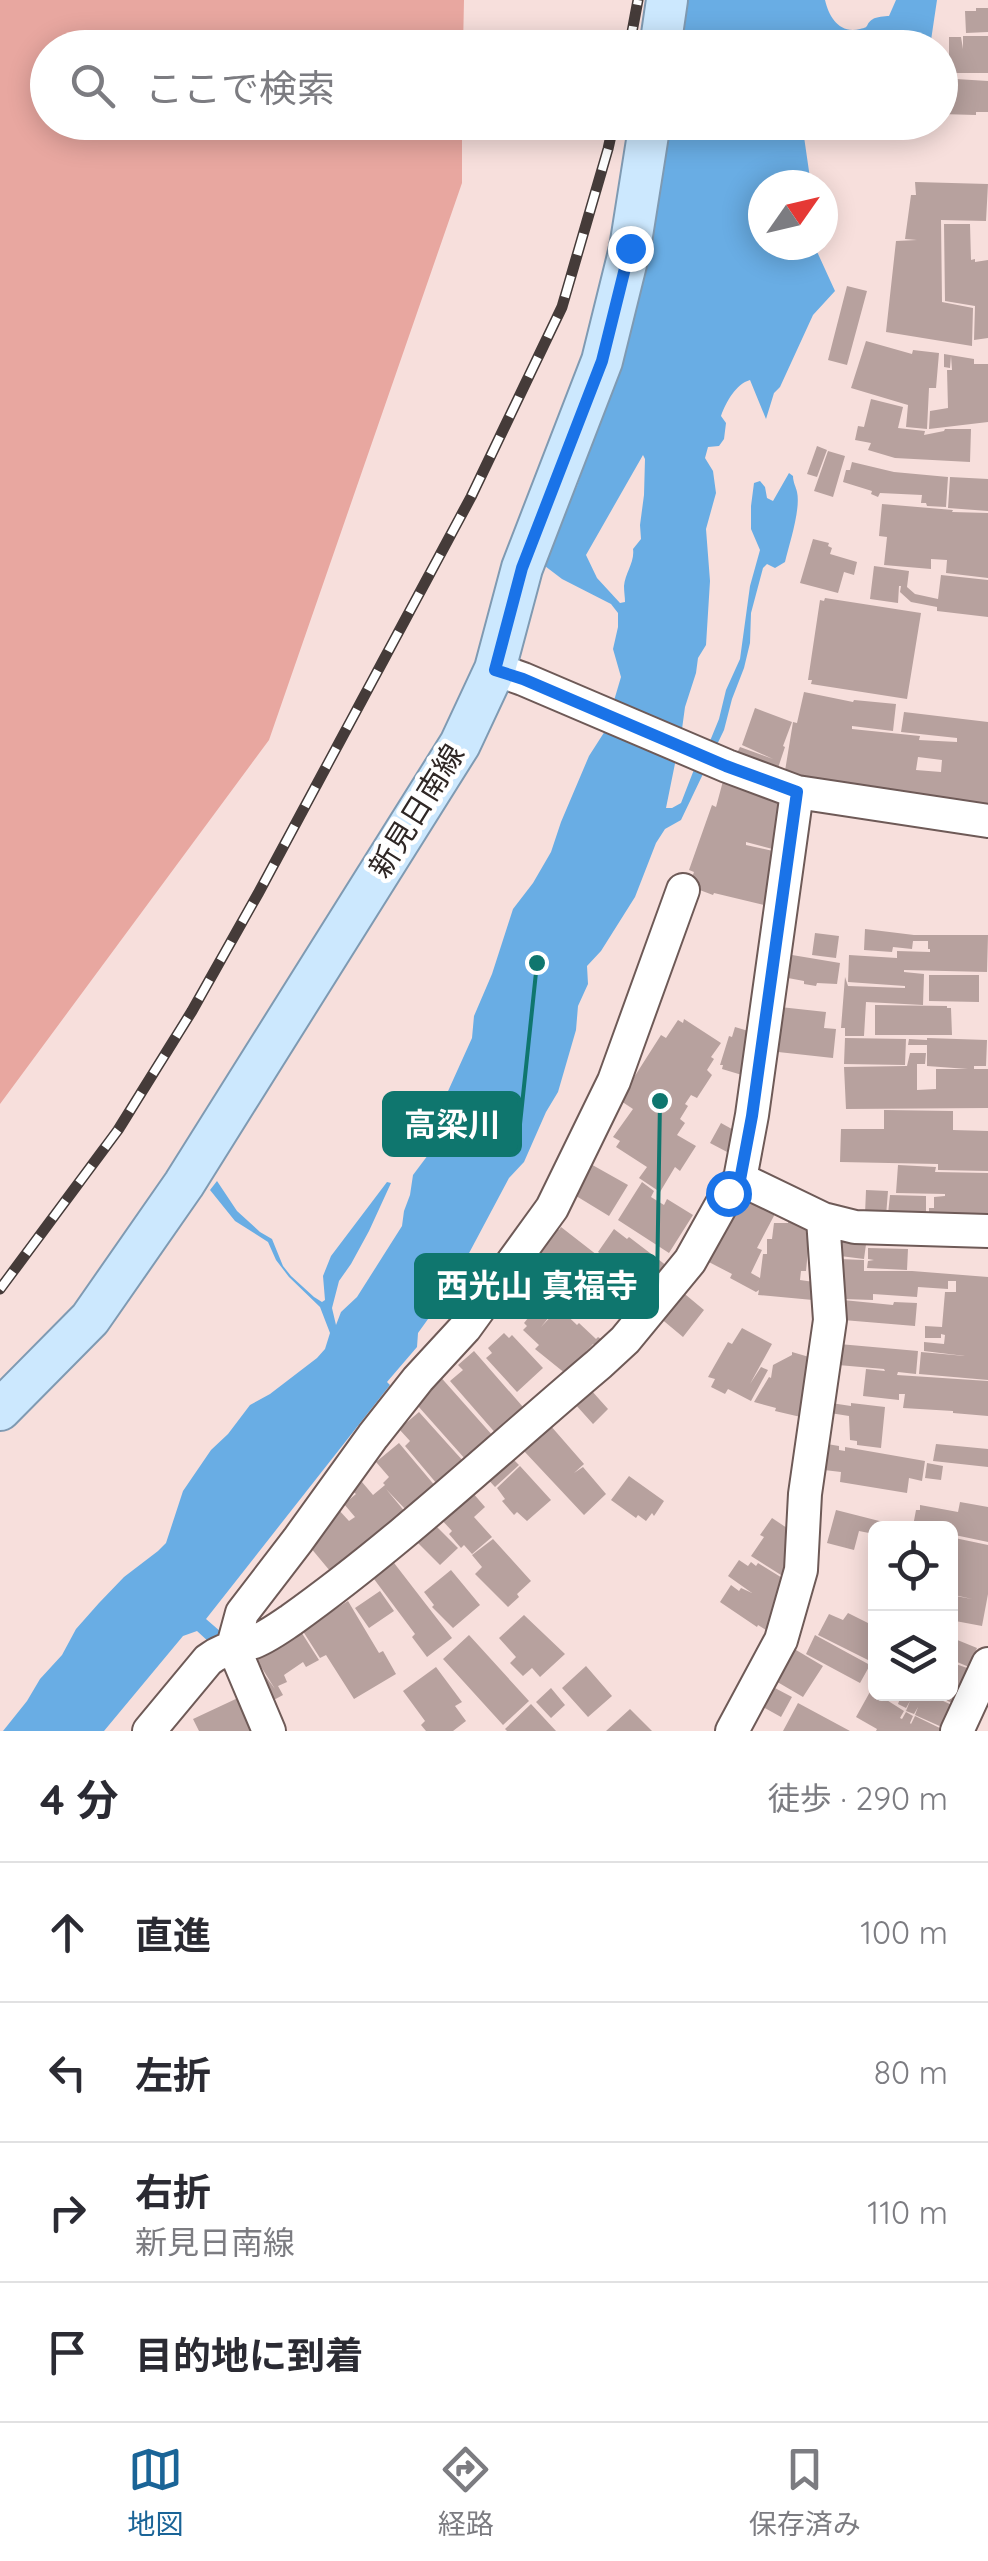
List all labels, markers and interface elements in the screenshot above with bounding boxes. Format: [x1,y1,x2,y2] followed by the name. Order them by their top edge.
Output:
[30,30,958,140] search box
[65,58,120,113] icon: search
[145,64,335,112] text: ここで検索
[748,170,838,260] north arrow
[608,226,654,272] route end
[360,737,472,884] street label: 新見日南線
[384,1093,520,1155] callout: 高梁川
[404,1104,500,1144] text: 高梁川
[706,1171,752,1217] route start
[416,1255,657,1317] callout: 西光山 真福寺
[437,1265,637,1305] text: 西光山 真福寺
[868,1521,958,1701] map controls
[868,1521,958,1611] button: locate
[868,1611,958,1701] button: layers
[40,1773,118,1826] text: 4 分
[768,1778,948,1818] text: 徒歩 · 290 m
[40,1905,95,1960] icon: ahead
[135,1911,211,1959] text: 直進
[860,1912,948,1952] text: 100 m
[40,2045,95,2100] icon: left
[135,2051,211,2099] text: 左折
[874,2052,948,2092] text: 80 m
[135,2168,211,2216] text: 右折
[40,2185,95,2240] icon: right
[867,2192,948,2232] text: 110 m
[135,2222,295,2262] text: 新見日南線
[40,2325,95,2380] icon: arrive
[135,2331,363,2379] text: 目的地に到着
[127,2442,183,2542] tab: 地図
[438,2442,494,2542] tab: 経路
[749,2442,861,2542] tab: 保存済み

